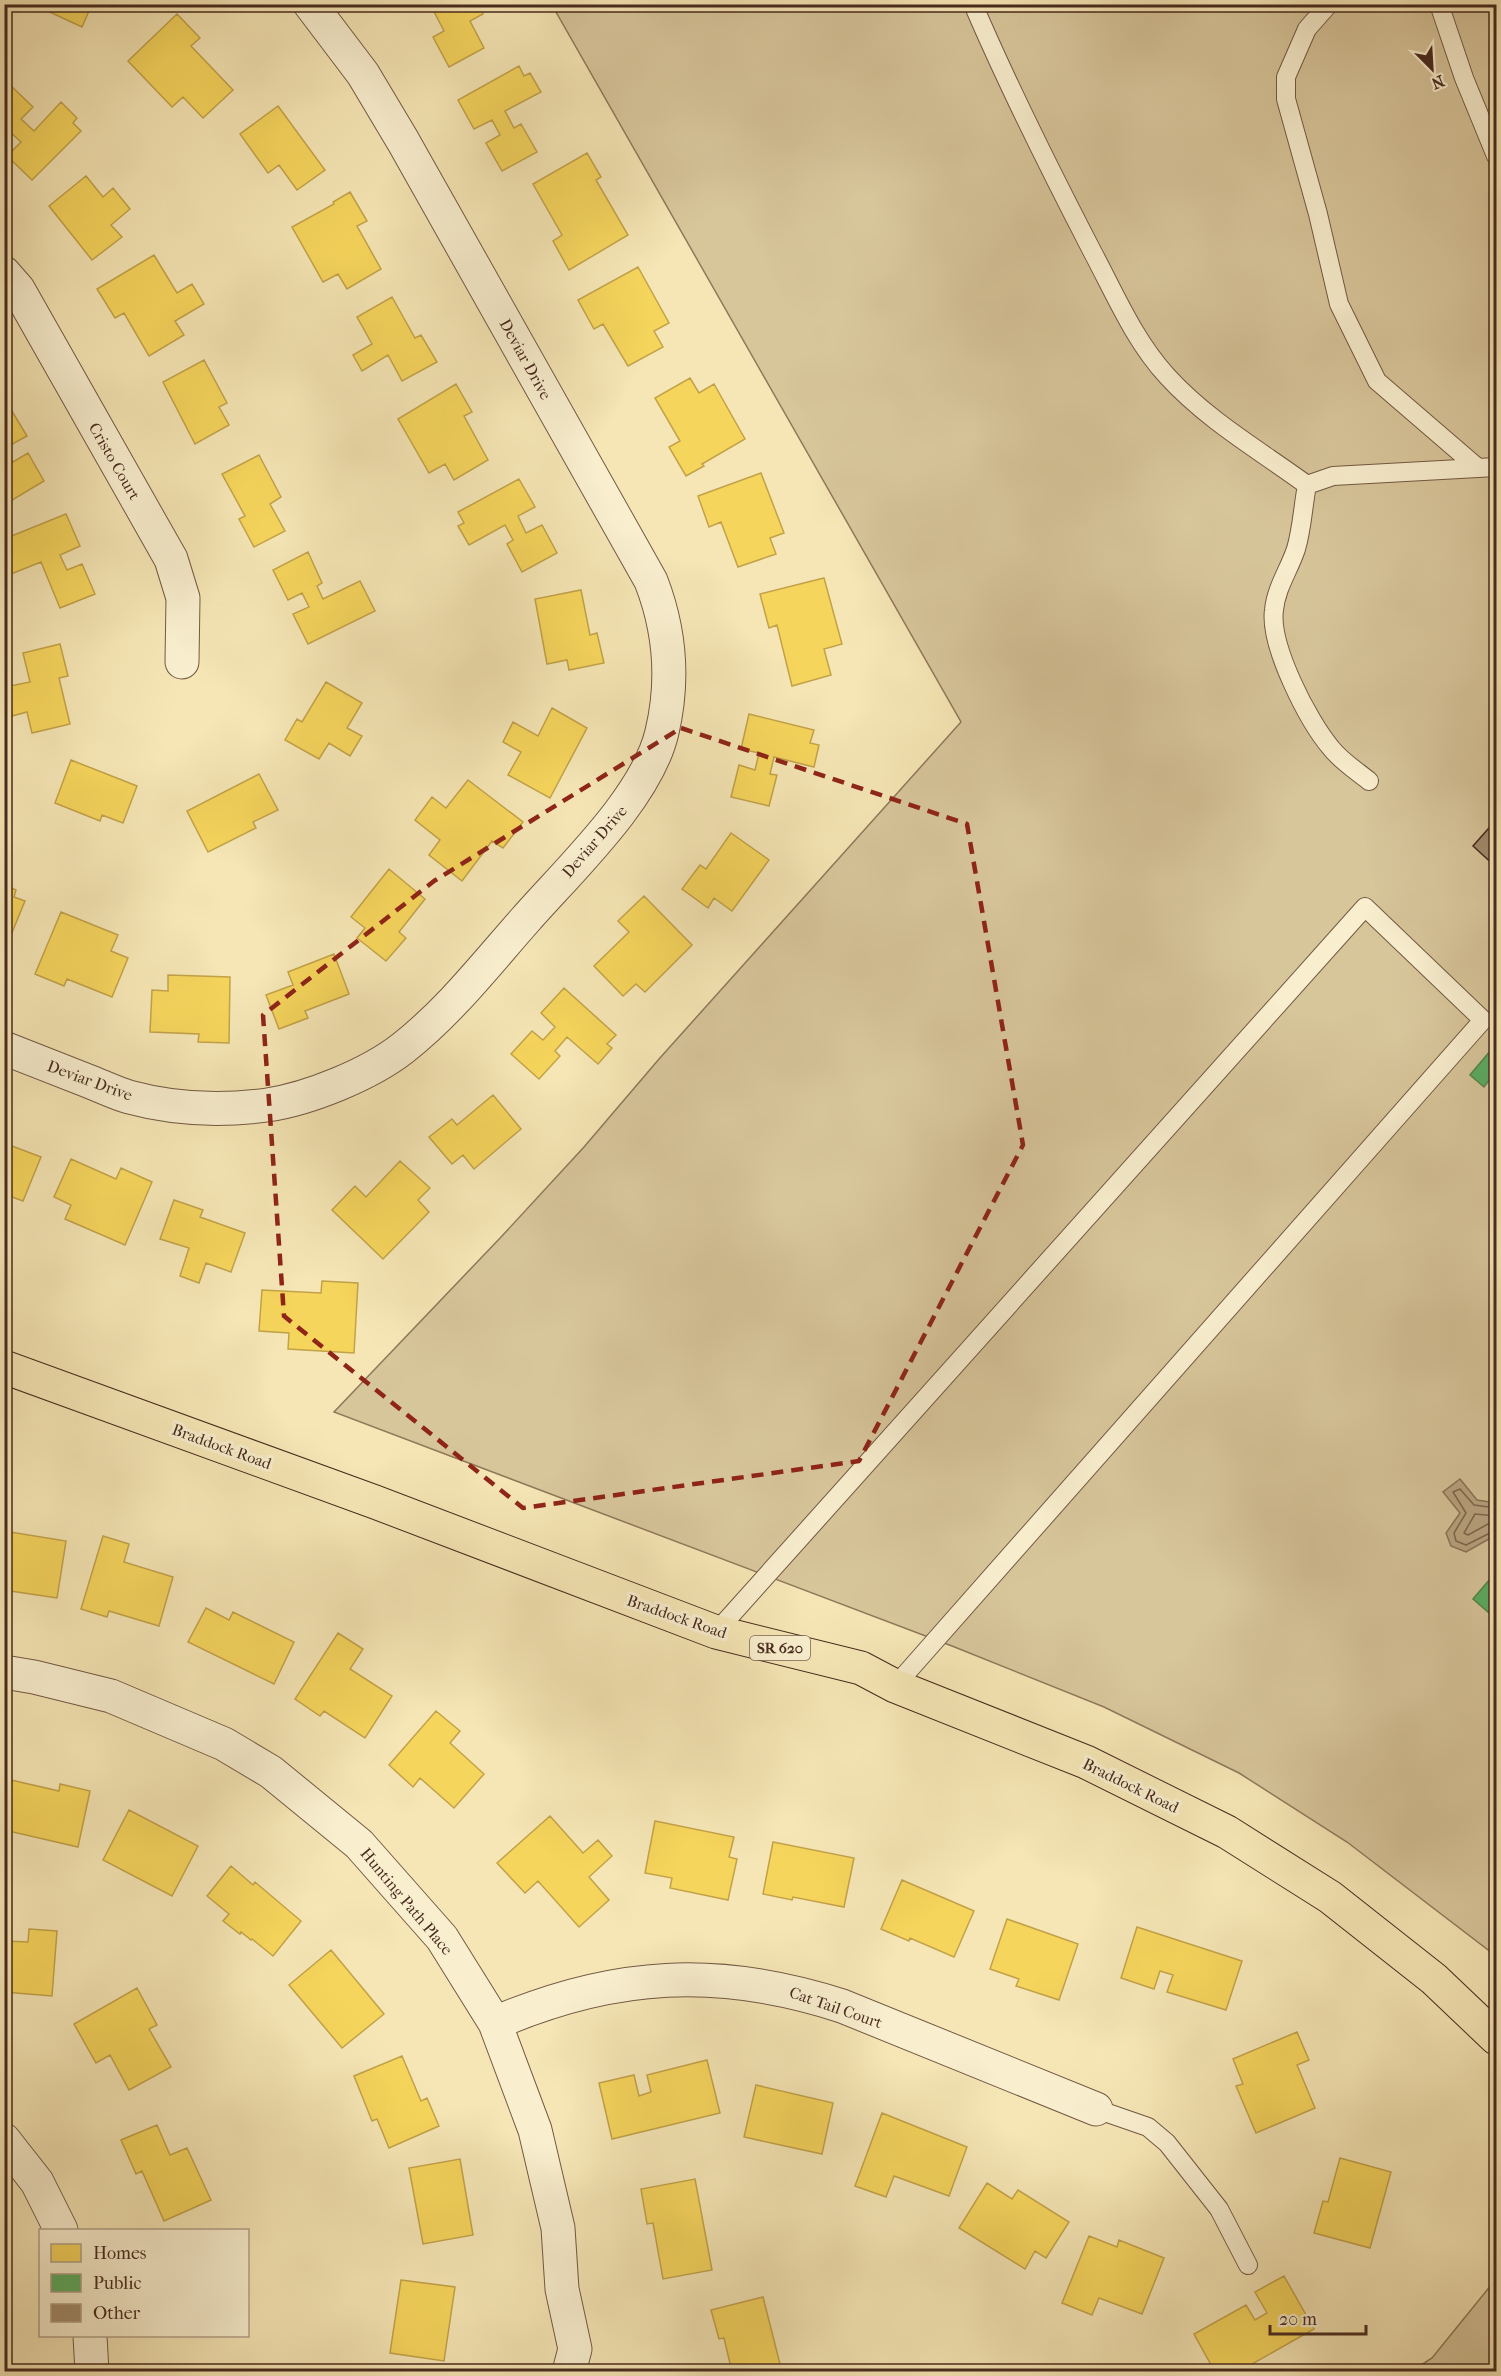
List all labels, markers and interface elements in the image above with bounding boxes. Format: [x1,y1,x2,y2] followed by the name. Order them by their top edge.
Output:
[1402,39,1462,99] north arrow
[1428,71,1447,94] text: N
[496,316,556,403] street label: Deviar Drive
[85,419,144,503] street label: Cristo Court
[558,801,631,881] street label: Deviar Drive
[45,1056,135,1105] street label: Deviar Drive
[170,1420,274,1473] street label: Braddock Road
[624,1590,730,1643] street label: Braddock Road
[750,1636,810,1660] road number: SR 620
[1080,1754,1182,1817] street label: Braddock Road
[356,1844,457,1959] street label: Hunting Path Place
[787,1983,885,2032] street label: Cat Tail Court
[39,2229,249,2337] legend
[93,2243,147,2264] text: Homes
[93,2273,141,2294] text: Public
[1270,2298,1366,2336] scale bar
[93,2303,141,2324] text: Other
[1279,2309,1317,2330] text: 20 m

